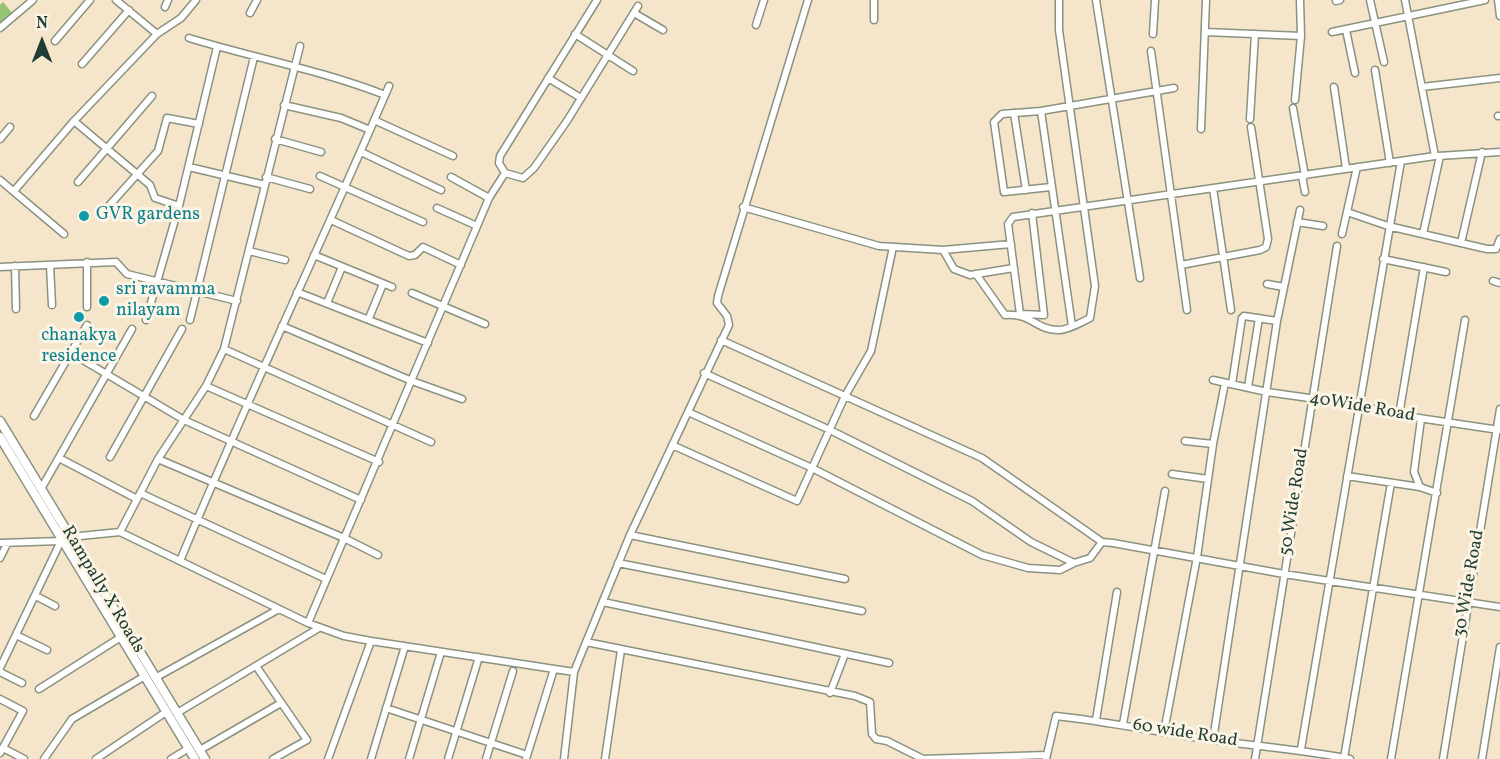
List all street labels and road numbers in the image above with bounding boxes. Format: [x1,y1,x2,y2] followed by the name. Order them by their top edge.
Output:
[1307,388,1417,428] street label: 40Wide Road
[1276,447,1314,557] street label: 50 Wide Road
[56,522,148,658] street label: Rampally X Roads
[1450,528,1490,640] street label: 30 Wide Road
[1131,715,1239,753] street label: 60 wide Road

